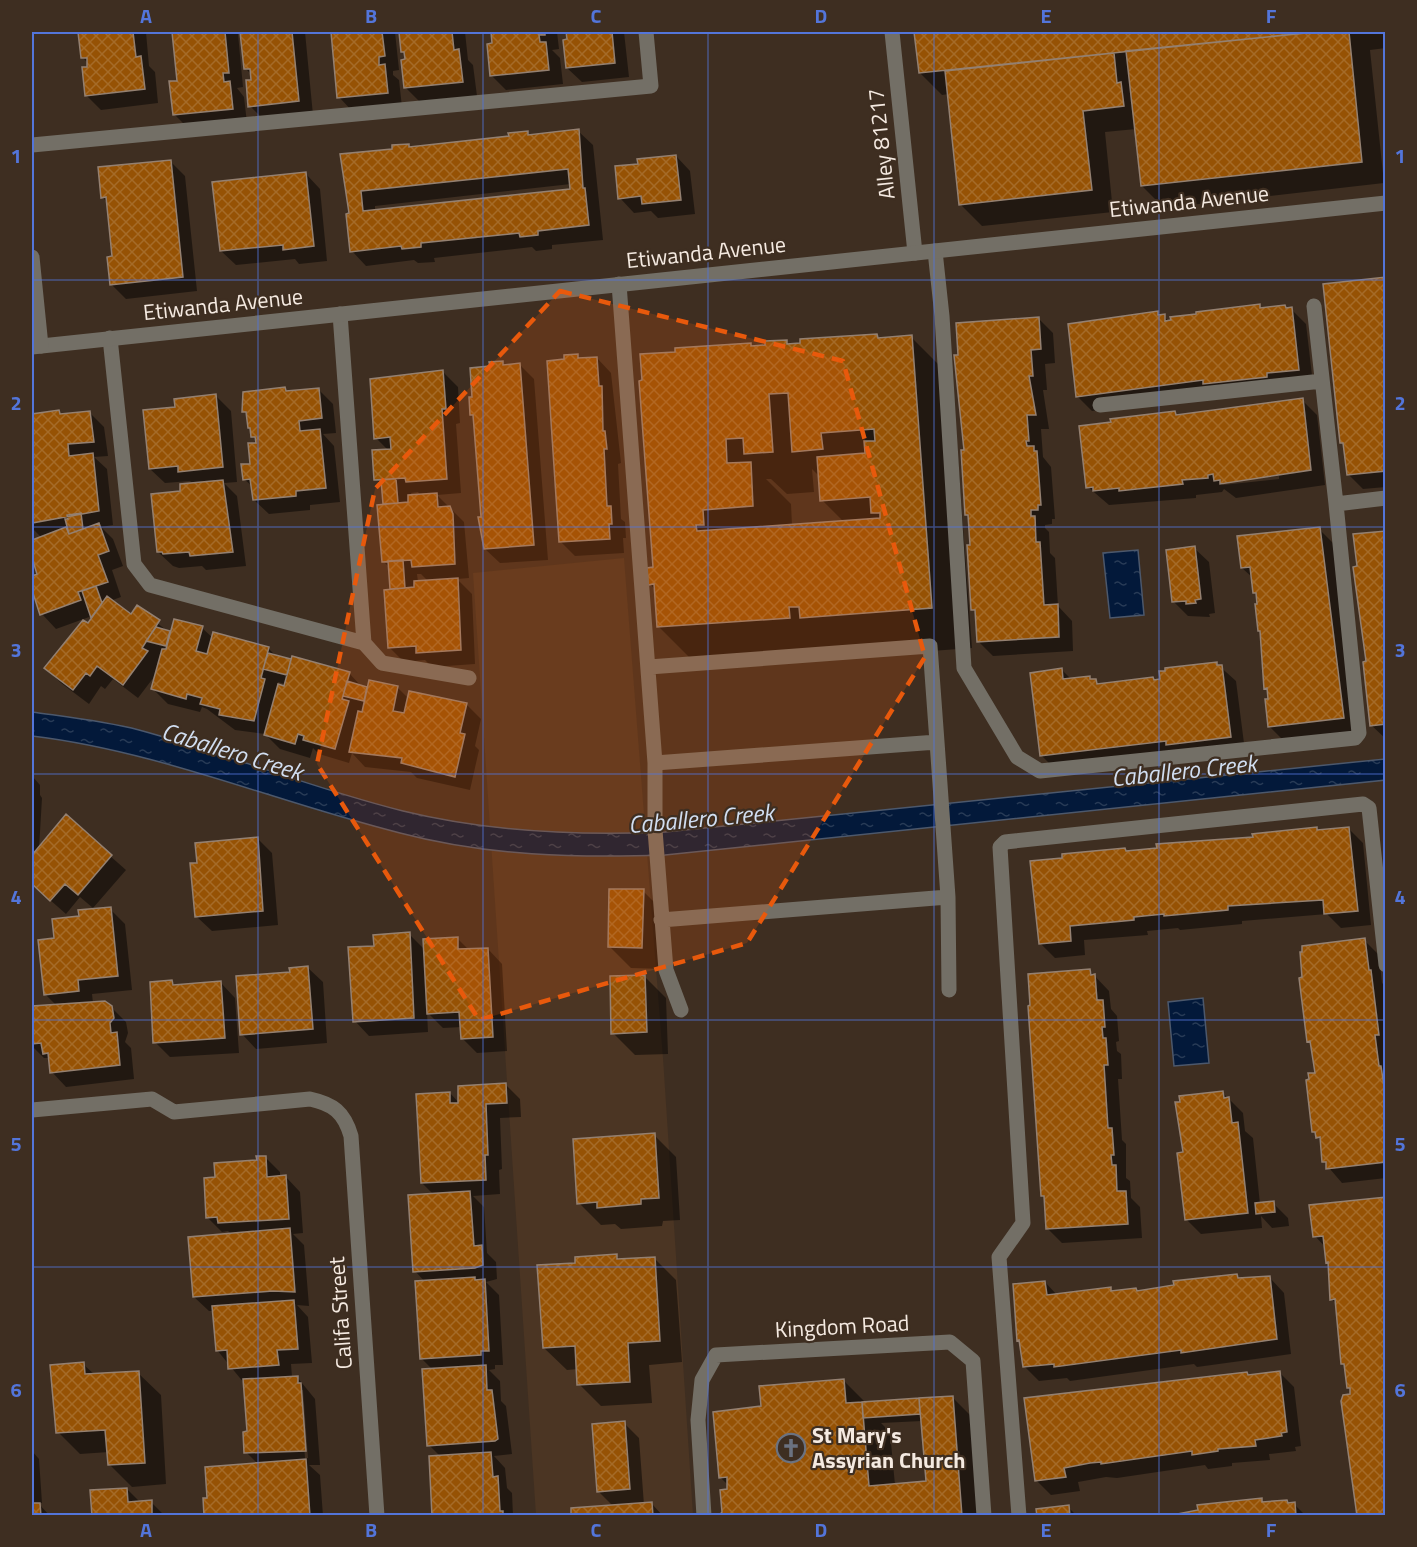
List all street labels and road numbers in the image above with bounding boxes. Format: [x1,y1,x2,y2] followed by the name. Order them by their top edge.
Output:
[858,87,904,201] street label: Alley 81217
[1107,176,1271,226] street label: Etiwanda Avenue
[624,227,788,277] street label: Etiwanda Avenue
[141,279,305,329] street label: Etiwanda Avenue
[319,1255,361,1370] street label: Califa Street
[774,1306,910,1346] street label: Kingdom Road

